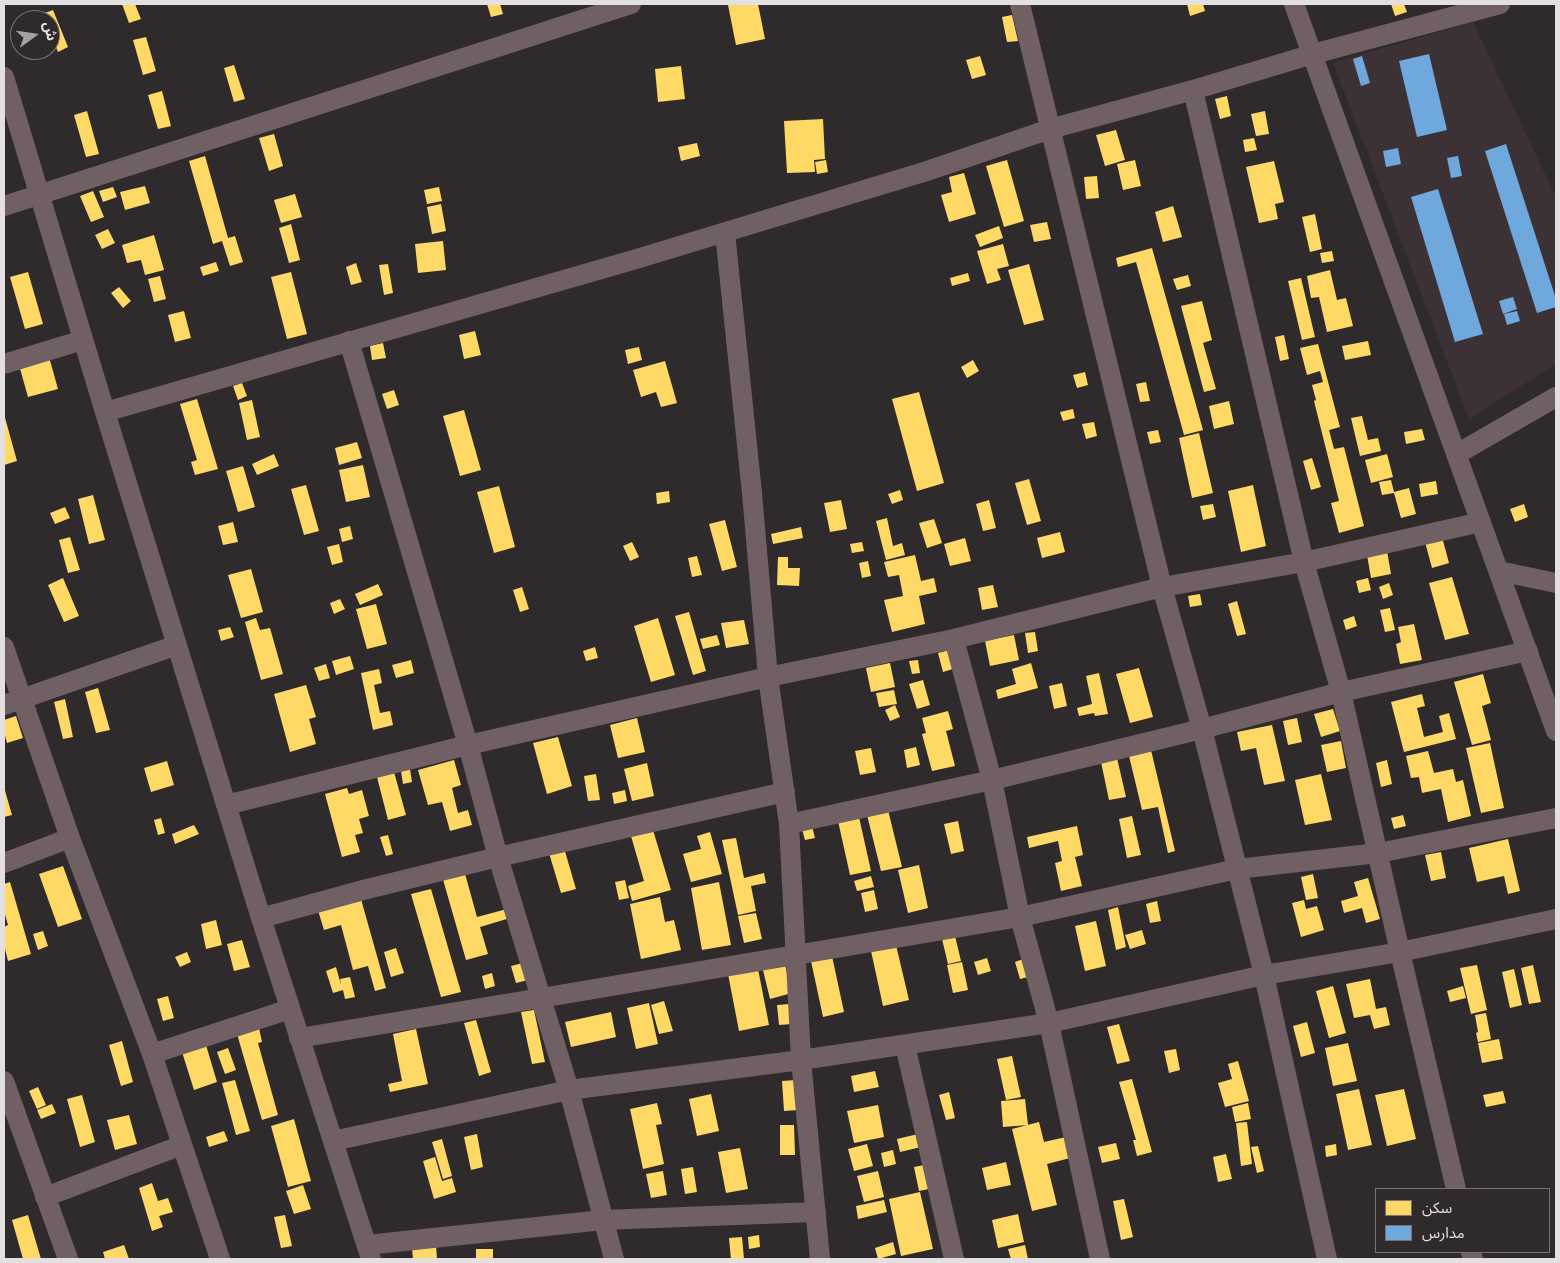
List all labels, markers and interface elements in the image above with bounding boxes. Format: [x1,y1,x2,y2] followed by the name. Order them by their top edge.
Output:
[10,10,60,60] north arrow
[39,20,60,43] text: ش
[1375,1188,1550,1253] legend
[1422,1200,1452,1219] text: سكن
[1422,1225,1465,1244] text: مدارس

